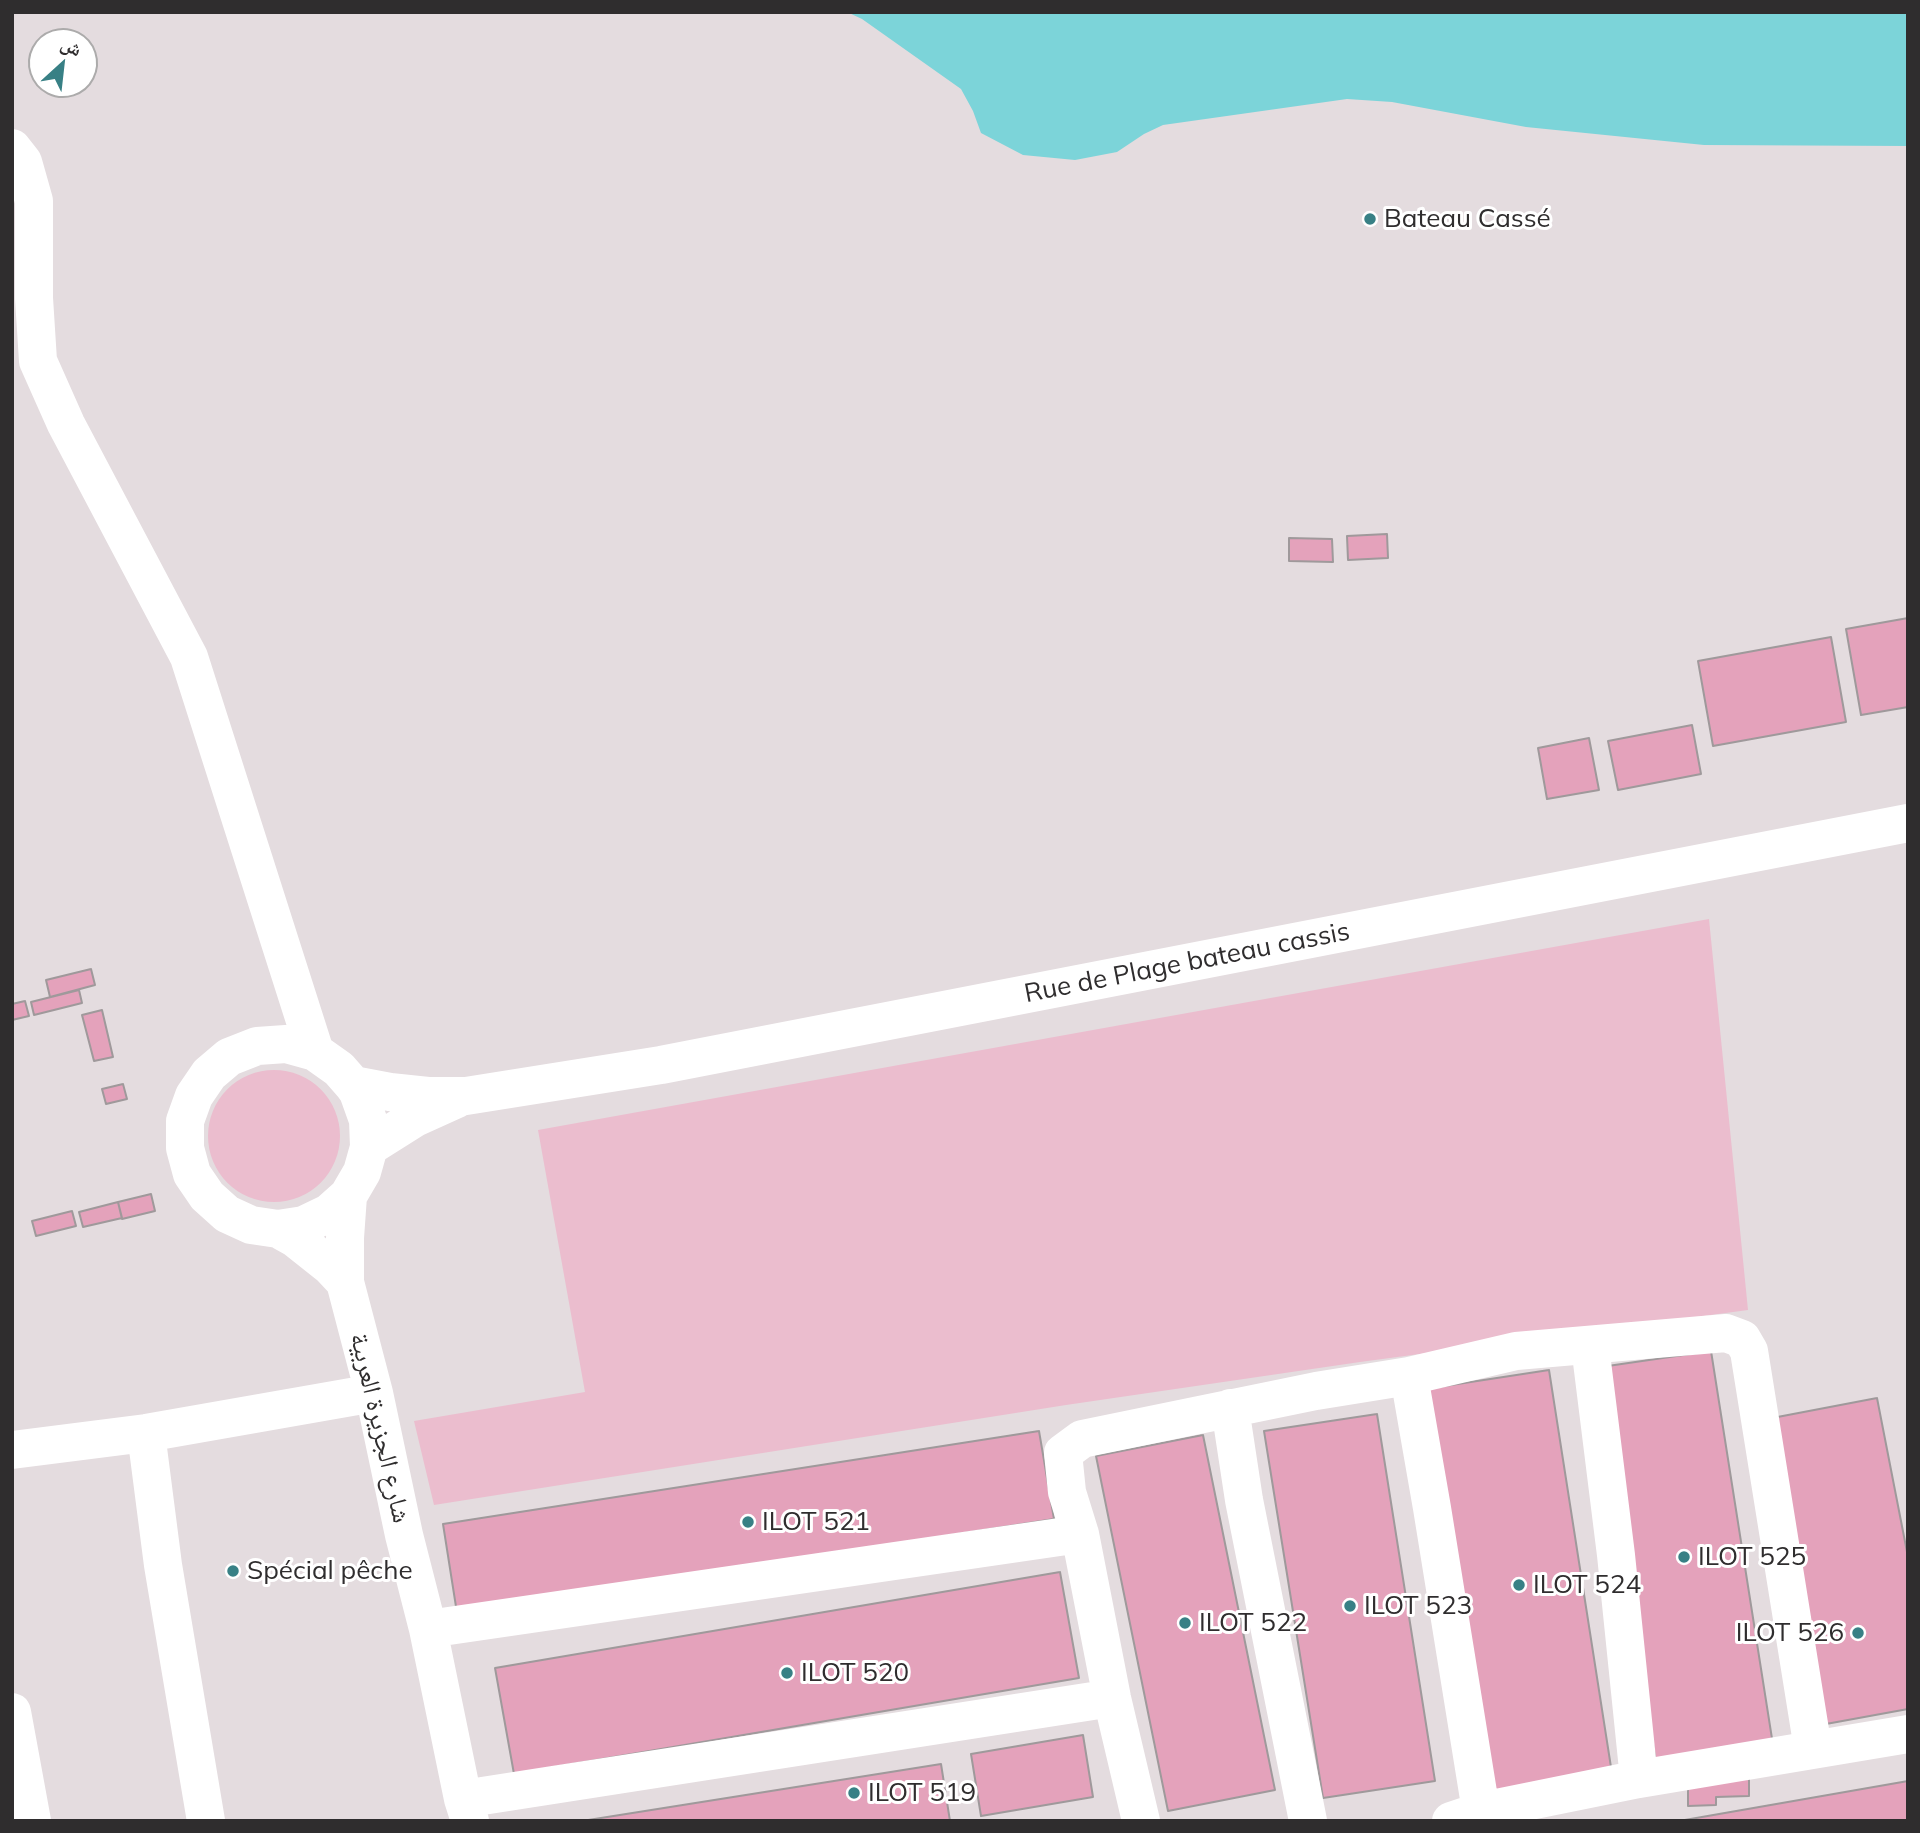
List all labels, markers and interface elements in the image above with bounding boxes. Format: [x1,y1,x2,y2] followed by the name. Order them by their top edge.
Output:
[28,28,98,98] north arrow
[57,31,86,61] text: ش
[1384,203,1551,235] place label: Bateau Cassé
[1362,211,1378,227] marker: Bateau Cassé
[1022,916,1352,1010] street label: Rue de Plage bateau cassis
[343,1330,417,1526] street label: شارع الجزيرة العربية
[762,1506,870,1538] place label: ILOT 521
[740,1514,756,1530] marker: ILOT 521
[1698,1541,1806,1573] place label: ILOT 525
[1676,1549,1692,1565] marker: ILOT 525
[247,1555,413,1587] place label: Spécial pêche
[225,1563,241,1579] marker: Spécial pêche
[1533,1569,1641,1601] place label: ILOT 524
[1511,1577,1527,1593] marker: ILOT 524
[1364,1590,1472,1622] place label: ILOT 523
[1342,1598,1358,1614] marker: ILOT 523
[1199,1607,1307,1639] place label: ILOT 522
[1177,1615,1193,1631] marker: ILOT 522
[1736,1617,1844,1649] place label: ILOT 526
[1850,1625,1866,1641] marker: ILOT 526
[801,1657,909,1689] place label: ILOT 520
[779,1665,795,1681] marker: ILOT 520
[868,1777,976,1809] place label: ILOT 519
[846,1785,862,1801] marker: ILOT 519

